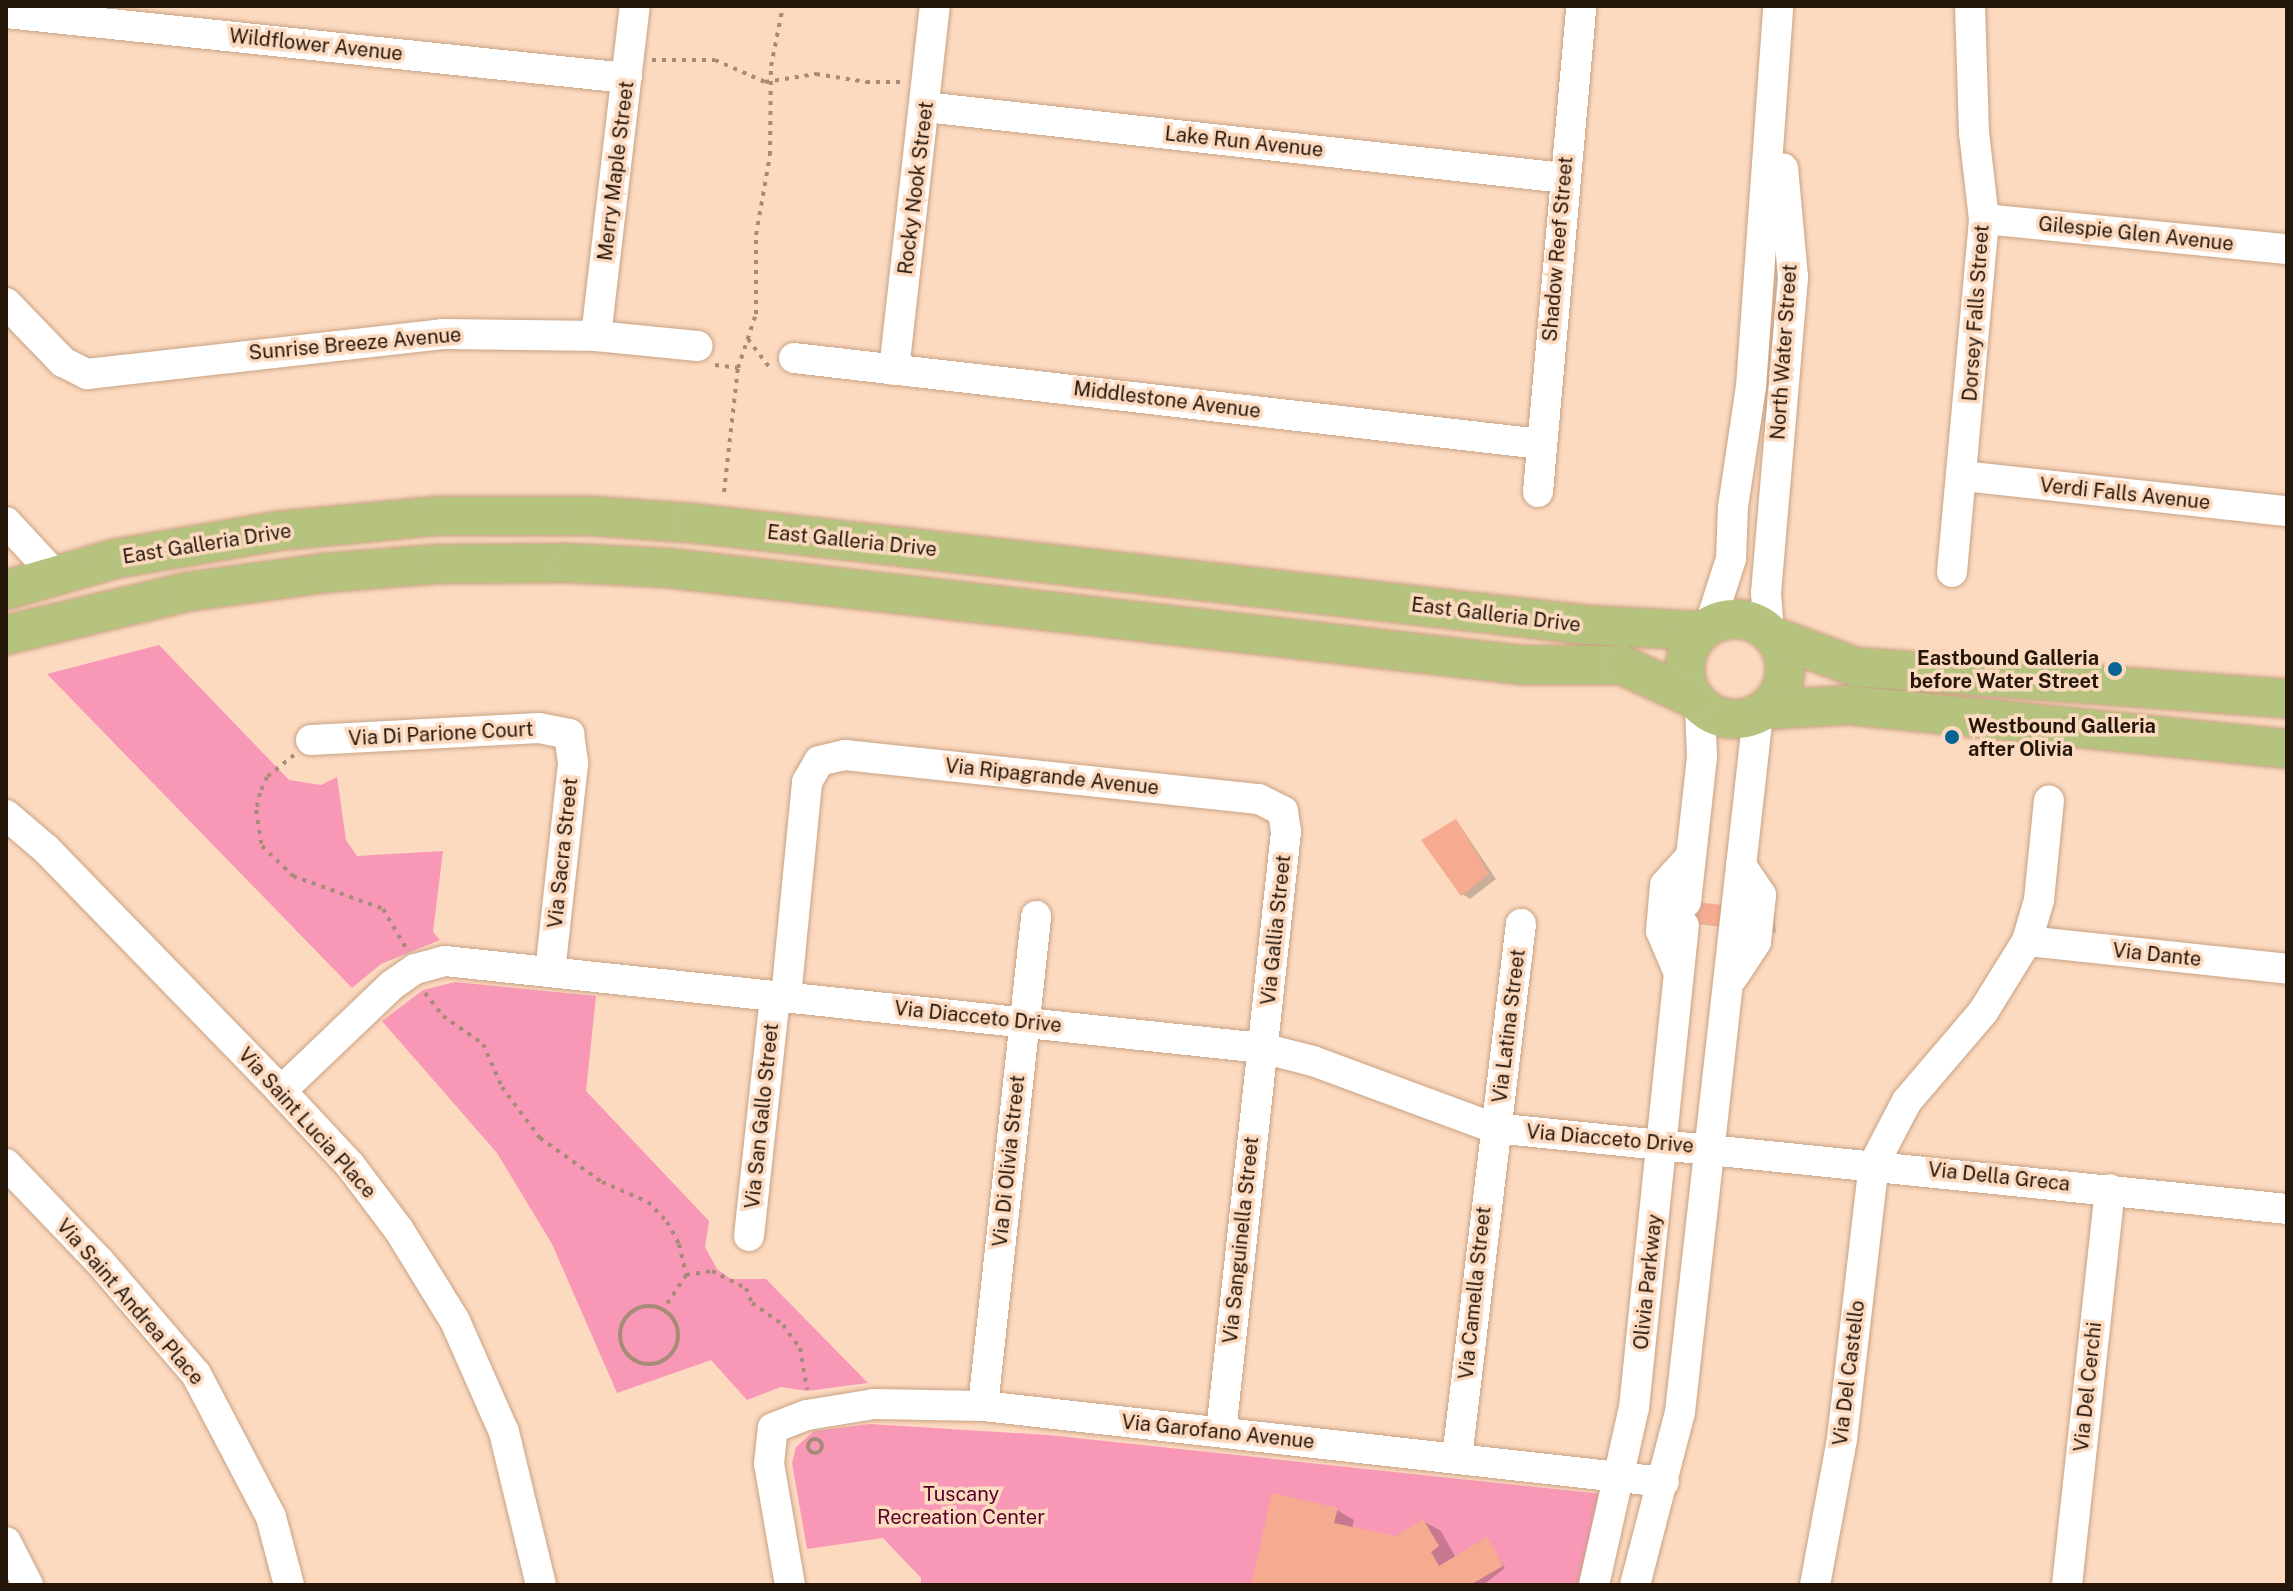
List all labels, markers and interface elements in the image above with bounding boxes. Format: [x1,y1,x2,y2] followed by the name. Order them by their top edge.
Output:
[228,24,404,66] street label: Wildflower Avenue
[593,80,639,262] street label: Merry Maple Street
[893,100,939,276] street label: Rocky Nook Street
[1163,122,1325,162] street label: Lake Run Avenue
[1538,155,1578,343] street label: Shadow Reef Street
[2037,212,2235,256] street label: Gilespie Glen Avenue
[1958,224,1994,402] street label: Dorsey Falls Street
[1766,263,1802,441] street label: North Water Street
[248,323,462,365] street label: Sunrise Breeze Avenue
[1072,377,1262,423] street label: Middlestone Avenue
[2039,473,2211,515] street label: Verdi Falls Avenue
[121,519,293,569] street label: East Galleria Drive
[766,520,938,562] street label: East Galleria Drive
[1410,593,1582,637] street label: East Galleria Drive
[1909,646,2099,693] place label: Eastbound Galleria before Water Street
[2106,660,2124,678] marker: Eastbound Galleria before Water Street
[1968,714,2156,761] place label: Westbound Galleria after Olivia
[348,717,534,751] street label: Via Di Parione Court
[1943,728,1961,746] marker: Westbound Galleria after Olivia
[944,754,1160,800] street label: Via Ripagrande Avenue
[543,777,583,929] street label: Via Sacra Street
[1256,854,1296,1006] street label: Via Gallia Street
[2111,938,2203,972] street label: Via Dante
[1488,948,1530,1104] street label: Via Latina Street
[893,996,1063,1038] street label: Via Diacceto Drive
[740,1022,784,1210] street label: Via San Gallo Street
[233,1043,381,1203] street label: Via Saint Lucia Place
[988,1074,1030,1248] street label: Via Di Olivia Street
[1525,1120,1695,1158] street label: Via Diacceto Drive
[1218,1135,1264,1345] street label: Via Sanguinella Street
[1927,1158,2071,1196] street label: Via Della Greca
[1454,1205,1496,1381] street label: Via Camella Street
[1629,1213,1667,1351] street label: Olivia Parkway
[51,1214,209,1390] street label: Via Saint Andrea Place
[1828,1299,1870,1447] street label: Via Del Castello
[2069,1321,2107,1453] street label: Via Del Cerchi
[1120,1410,1316,1454] street label: Via Garofano Avenue
[877,1483,1045,1530] park label: Tuscany Recreation Center

